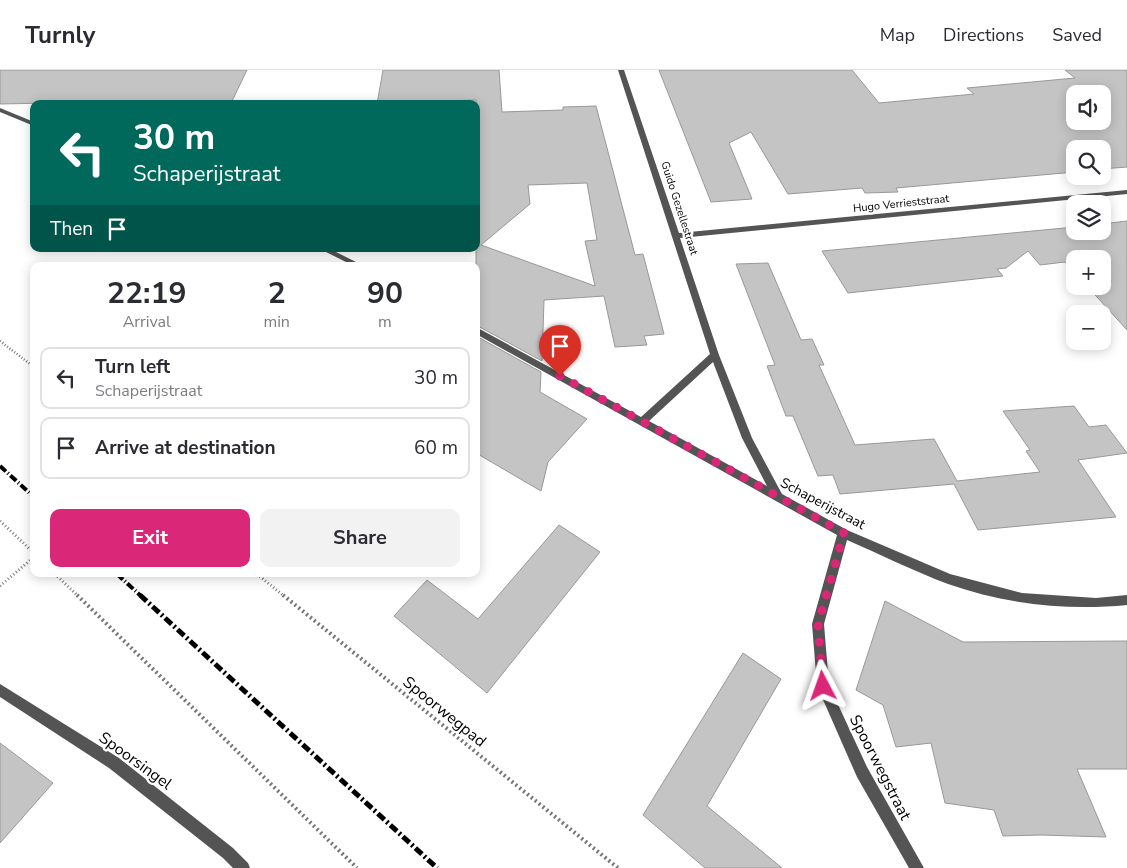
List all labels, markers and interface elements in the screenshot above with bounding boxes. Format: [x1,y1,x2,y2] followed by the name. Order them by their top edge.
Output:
[25,19,95,51] text: Turnly
[880,23,915,47] text: Map
[943,23,1024,47] text: Directions
[1052,23,1102,47] text: Saved
[1066,85,1111,350] map controls
[1066,85,1111,130] button: sound
[133,114,215,161] text: 30 m
[50,120,115,185] icon: left
[1066,140,1111,185] button: search
[133,159,281,189] text: Schaperijstraat
[657,159,702,257] street label: Guido Gezellestraat
[852,191,950,216] street label: Hugo Verrieststraat
[1066,195,1111,240] button: layers
[103,215,131,243] icon: arrive
[50,216,93,242] text: Then
[1066,250,1111,295] button: +
[107,273,186,314] text: 22:19
[268,273,286,314] text: 2
[367,273,403,314] text: 90
[1066,305,1111,350] button: −
[123,311,171,333] text: Arrival
[263,311,290,333] text: min
[378,311,392,333] text: m
[539,325,581,376] pin
[546,332,574,360] icon: arrive
[95,354,170,380] text: Turn left
[52,364,80,392] icon: left
[414,365,458,391] text: 30 m
[95,380,202,402] text: Schaperijstraat
[52,434,80,462] icon: arrive
[95,435,276,461] text: Arrive at destination
[414,435,458,461] text: 60 m
[777,473,869,534] street label: Schaperijstraat
[50,509,250,567] button: Exit
[260,509,460,567] button: Share
[796,659,848,711] position arrow
[398,671,491,752] street label: Spoorwegpad
[844,711,916,824] street label: Spoorwegstraat
[94,727,177,795] street label: Spoorsingel

